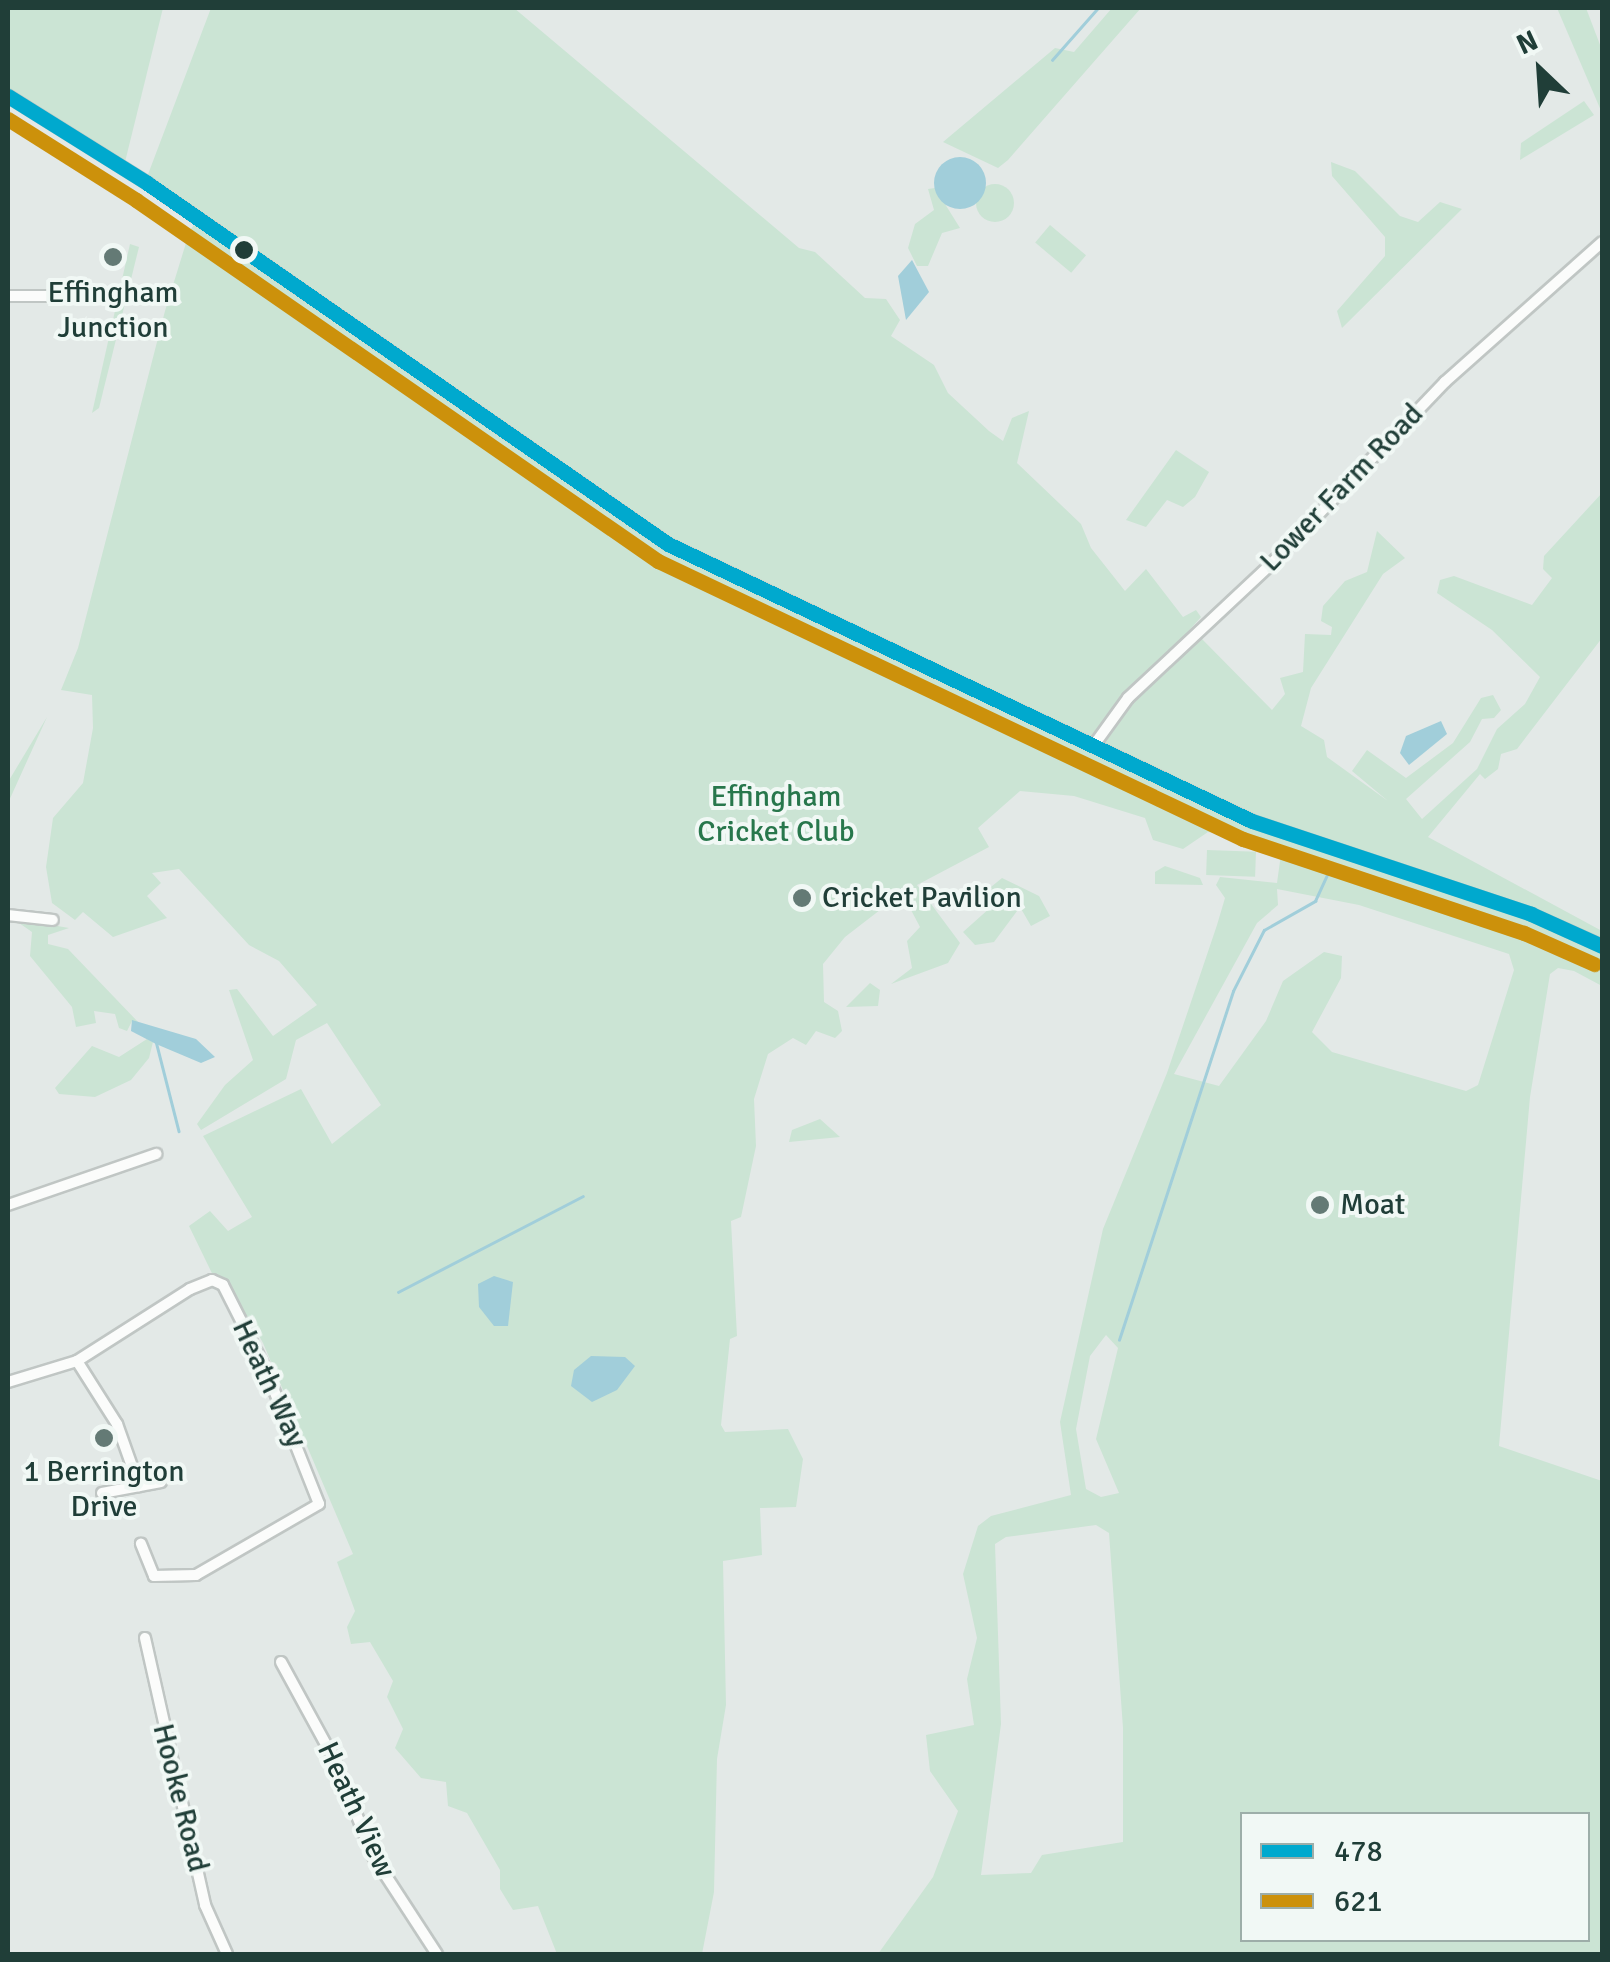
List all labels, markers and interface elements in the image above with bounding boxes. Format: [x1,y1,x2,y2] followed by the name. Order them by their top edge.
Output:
[1490,20,1590,120] north arrow
[1511,23,1543,62] text: N
[234,240,254,260] unlabelled marker
[100,244,126,270] marker: Effingham Junction
[47,275,179,346] place label: Effingham Junction
[1253,396,1431,580] street label: Lower Farm Road
[697,779,855,850] park label: Effingham Cricket Club
[822,880,1022,916] place label: Cricket Pavilion
[791,887,813,909] marker: Cricket Pavilion
[1340,1187,1405,1223] place label: Moat
[1309,1194,1331,1216] marker: Moat
[224,1314,314,1454] street label: Heath Way
[93,1427,115,1449] marker: 1 Berrington Drive
[23,1454,185,1524] place label: 1 Berrington Drive
[144,1720,216,1876] street label: Hooke Road
[309,1737,403,1883] street label: Heath View
[1240,1812,1590,1942] legend
[1334,1833,1383,1870] text: 478
[1334,1883,1383,1920] text: 621

